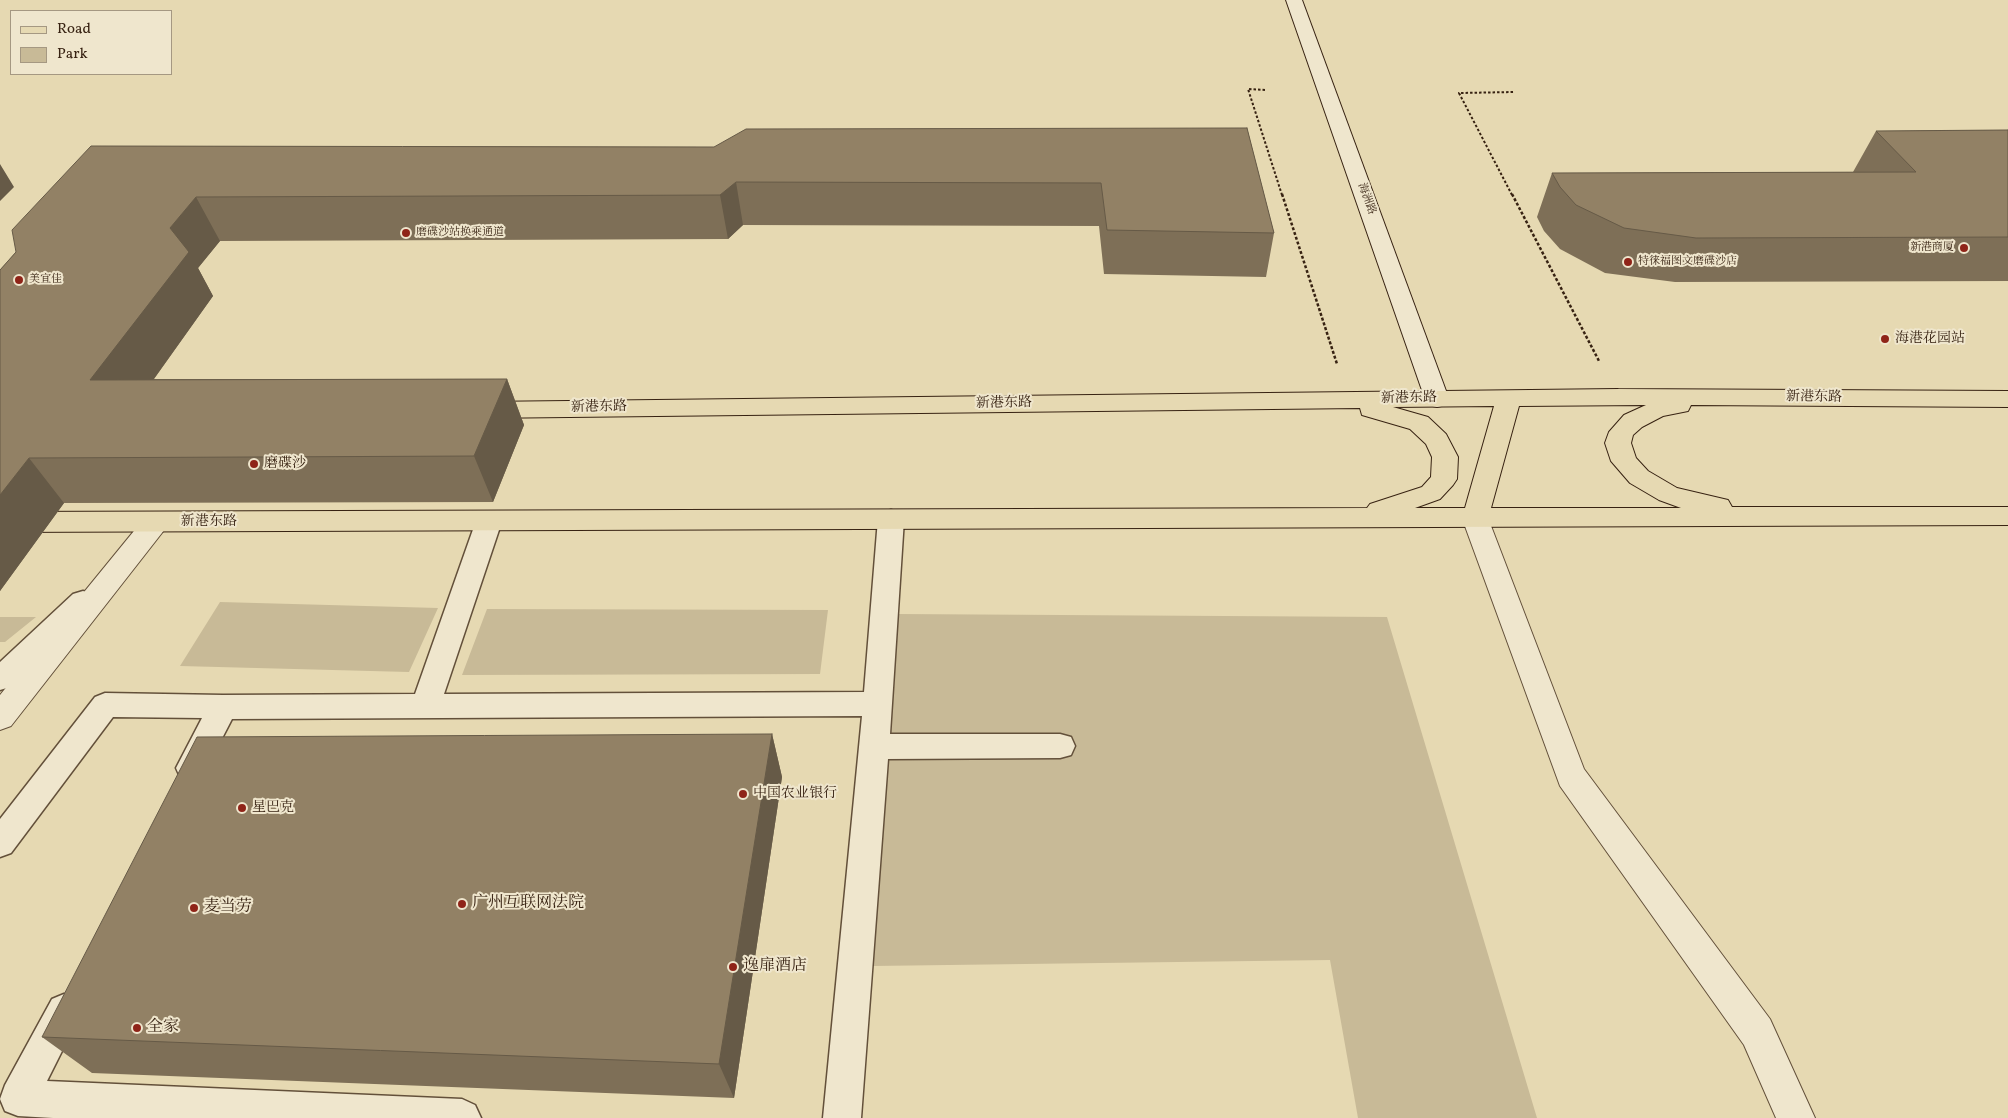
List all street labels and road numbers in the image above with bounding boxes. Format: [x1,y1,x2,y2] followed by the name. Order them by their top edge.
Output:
[1354,181,1378,217] street label: 海洲路
[1786,389,1842,407] street label: 新港东路
[1381,390,1437,408] street label: 新港东路
[976,395,1032,413] street label: 新港东路
[571,399,627,417] street label: 新港东路
[181,514,237,530] street label: 新港东路

